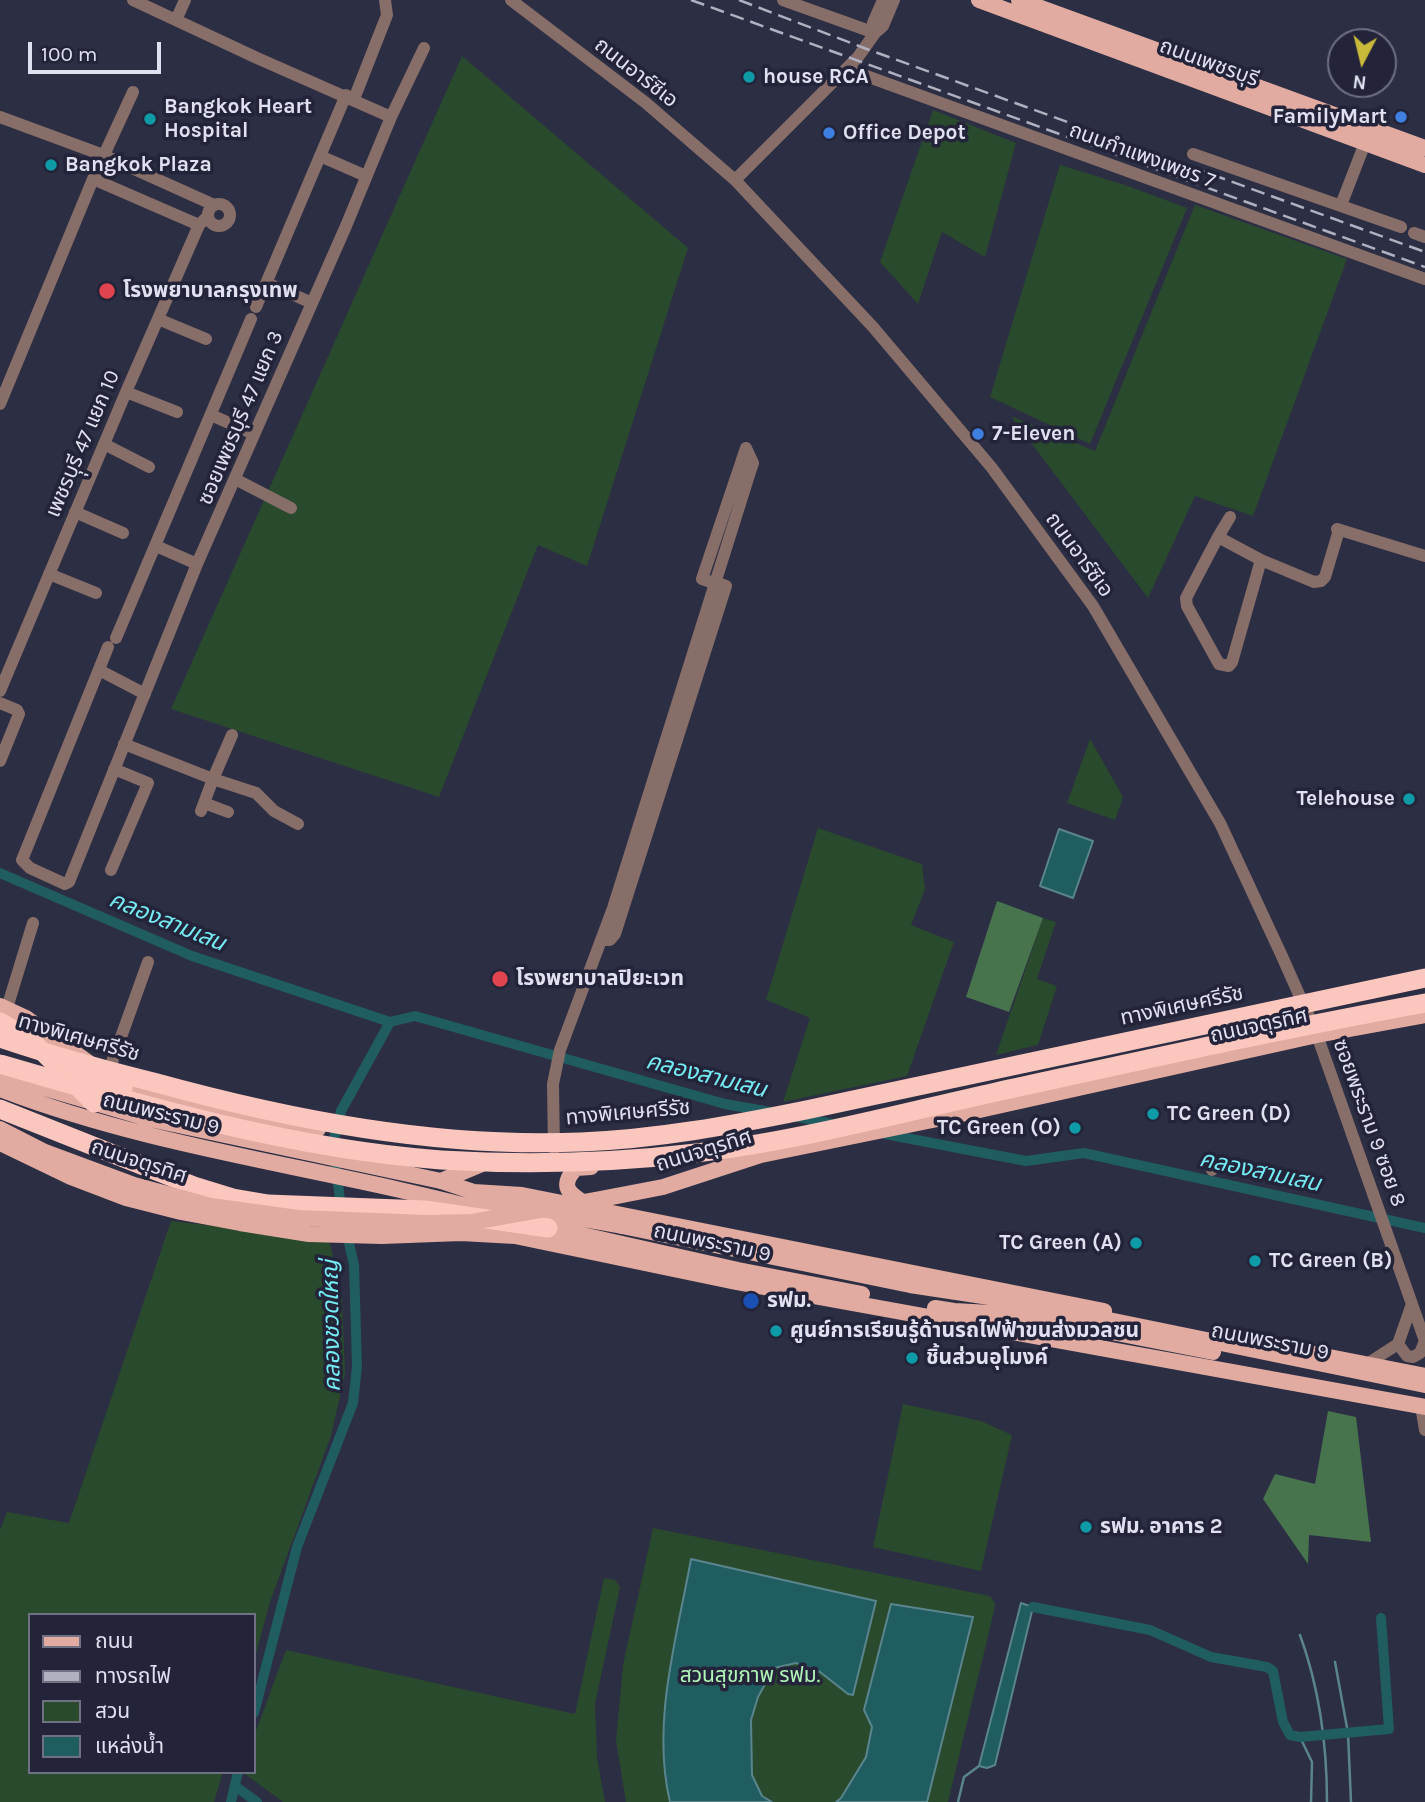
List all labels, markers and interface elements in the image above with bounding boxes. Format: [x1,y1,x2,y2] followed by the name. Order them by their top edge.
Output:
[32,28,164,72] scale bar
[1327,28,1397,98] north arrow
[589,33,683,113] street label: ถนนอาร์ซีเอ
[1156,33,1262,93] street label: ถนนเพชรบุรี
[41,42,98,66] text: 100 m
[763,64,869,90] place label: house RCA
[741,69,757,85] marker: house RCA
[1352,70,1368,94] text: N
[164,94,312,144] place label: Bangkok Heart Hospital
[1273,104,1387,130] place label: FamilyMart
[1393,109,1409,125] marker: FamilyMart
[142,111,158,127] marker: Bangkok Heart Hospital
[1065,118,1219,194] street label: ถนนกำแพงเพชร 7
[843,120,966,146] place label: Office Depot
[821,125,837,141] marker: Office Depot
[65,152,212,178] place label: Bangkok Plaza
[43,157,59,173] marker: Bangkok Plaza
[123,278,298,304] place label: โรงพยาบาลกรุงเทพ
[97,281,117,301] marker: โรงพยาบาลกรุงเทพ
[193,327,289,509] street label: ซอยเพชรบุรี 47 แยก 3
[41,367,125,521] street label: เพชรบุุรี 47 แยก 10
[992,421,1075,447] place label: 7-Eleven
[970,426,986,442] marker: 7-Eleven
[1040,508,1118,602] street label: ถนนอาร์ซีเอ
[1297,786,1395,812] place label: Telehouse
[1401,791,1417,807] marker: Telehouse
[105,886,229,958] water label: คลองสามเสน
[516,966,684,992] place label: โรงพยาบาลปิยะเวท
[490,969,510,989] marker: โรงพยาบาลปิยะเวท
[1118,981,1246,1031] street label: ทางพิเศษศรีรัช
[1208,1003,1310,1049] street label: ถนนจตุรทิศ
[15,1009,143,1067] street label: ทางพิเศษศรีรัช
[1327,1036,1411,1210] street label: ซอยพระราม 9 ซอย 8
[643,1048,769,1104] water label: คลองสามเสน
[100,1087,222,1141] street label: ถนนพระราม 9
[565,1095,691,1131] street label: ทางพิเศษศรีรัช
[1167,1101,1291,1127] place label: TC Green (D)
[1145,1106,1161,1122] marker: TC Green (D)
[937,1115,1061,1141] place label: TC Green (O)
[1067,1120,1083,1136] marker: TC Green (O)
[653,1124,755,1178] street label: ถนนจตุรทิศ
[88,1135,190,1189] street label: ถนนจตุรทิศ
[1197,1146,1323,1198] water label: คลองสามเสน
[651,1218,773,1268] street label: ถนนพระราม 9
[999,1230,1122,1256] place label: TC Green (A)
[1128,1235,1144,1251] marker: TC Green (A)
[1269,1248,1392,1274] place label: TC Green (B)
[1247,1253,1263,1269] marker: TC Green (B)
[317,1260,347,1392] water label: คลองชวดใหญ่
[767,1288,811,1314] place label: รฟม.
[741,1291,761,1311] marker: รฟม.
[790,1318,1139,1344] place label: ศูนย์การเรียนรู้ด้านรถไฟฟ้าขนส่งมวลชน
[1209,1318,1331,1366] street label: ถนนพระราม 9
[768,1323,784,1339] marker: ศูนย์การเรียนรู้ด้านรถไฟฟ้าขนส่งมวลชน
[926,1345,1048,1371] place label: ชิ้นส่วนอุโมงค์
[904,1350,920,1366] marker: ชิ้นส่วนอุโมงค์
[1100,1514,1223,1540] place label: รฟม. อาคาร 2
[1078,1519,1094,1535] marker: รฟม. อาคาร 2
[28,1613,256,1774] legend
[95,1629,133,1653] text: ถนน
[680,1663,820,1689] park label: สวนสุขภาพ รฟม.
[95,1664,171,1688] text: ทางรถไฟ
[95,1699,130,1723] text: สวน
[95,1734,164,1758] text: แหล่งน้ำ

